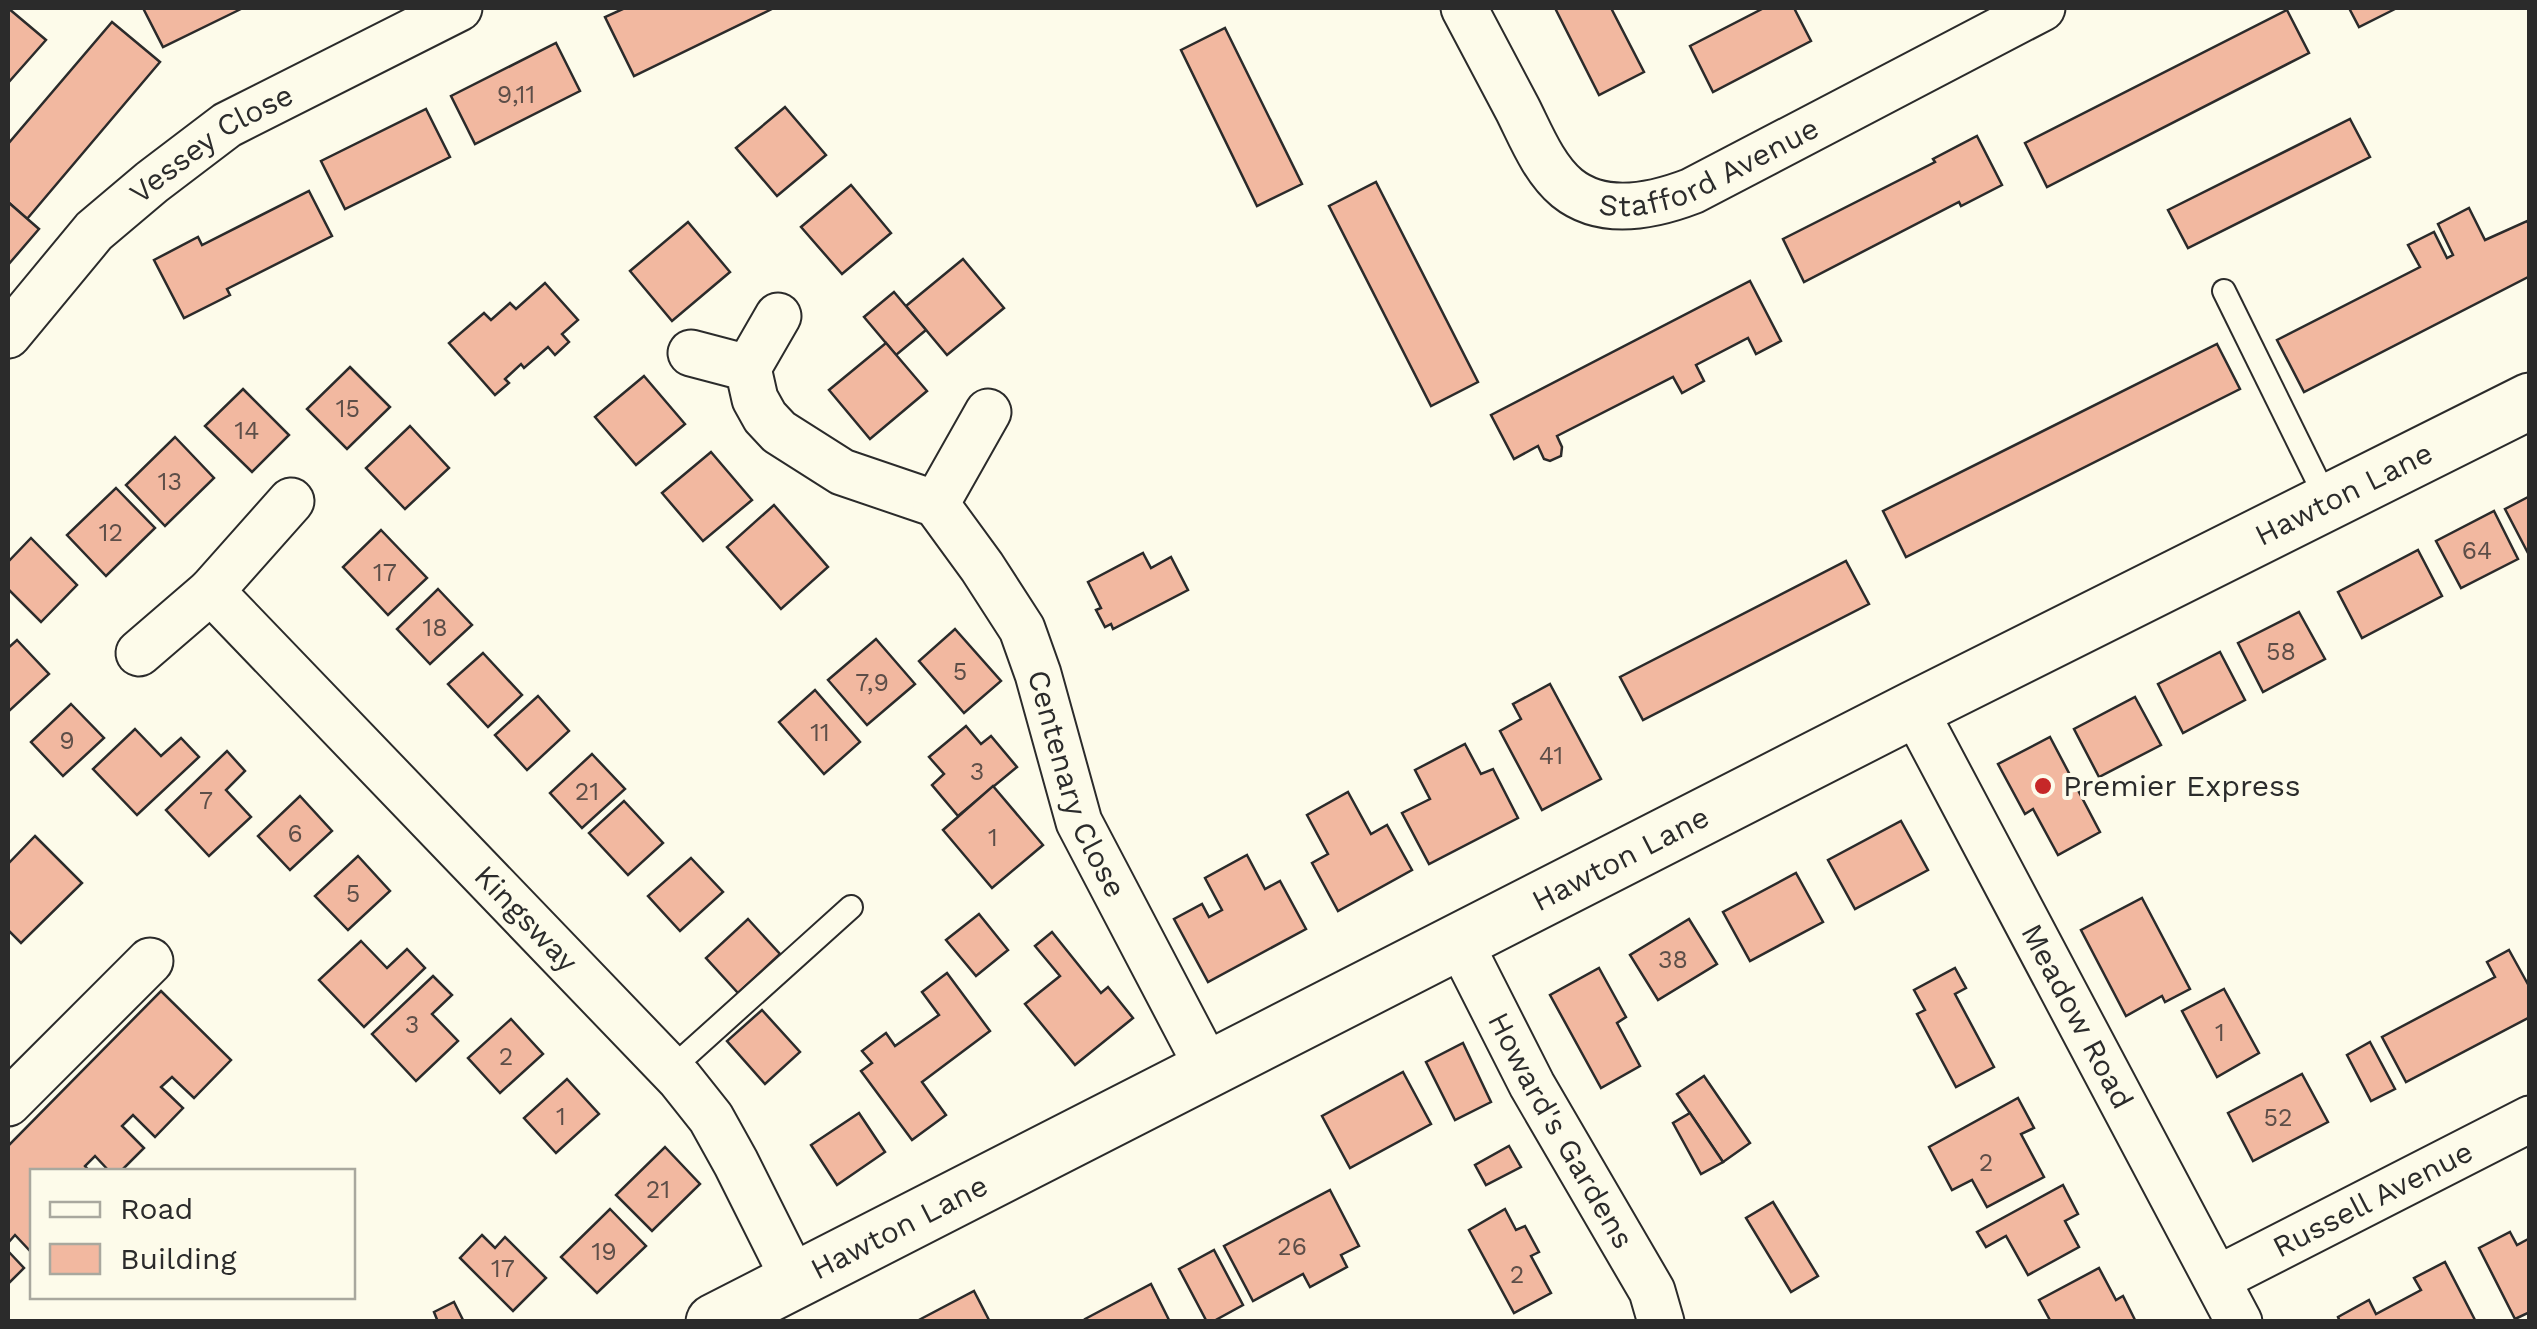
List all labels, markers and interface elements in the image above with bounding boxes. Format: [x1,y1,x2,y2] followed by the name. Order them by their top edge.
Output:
[122,77,299,210] street label: Vessey Close
[497,80,535,109] house number: 9,11
[1597,110,1824,223] street label: Stafford Avenue
[336,394,360,423] house number: 15
[234,416,260,445] house number: 14
[2249,435,2438,553] street label: Hawton Lane
[158,467,182,496] house number: 13
[99,518,123,547] house number: 12
[2462,536,2492,565] house number: 64
[373,558,397,587] house number: 17
[422,613,448,642] house number: 18
[2266,637,2296,666] house number: 58
[953,657,967,686] house number: 5
[1021,666,1134,903] street label: Centenary Close
[855,668,889,697] house number: 7,9
[810,718,830,747] house number: 11
[59,726,75,755] house number: 9
[1539,741,1563,770] house number: 41
[970,757,984,786] house number: 3
[2063,768,2301,803] place label: Premier Express
[2032,775,2054,797] marker: Premier Express
[575,777,599,806] house number: 21
[199,786,213,815] house number: 7
[1526,799,1715,918] street label: Hawton Lane
[287,819,303,848] house number: 6
[988,823,998,852] house number: 1
[467,858,586,979] street label: Kingsway
[346,879,360,908] house number: 5
[2014,918,2141,1115] street label: Meadow Road
[1658,945,1688,974] house number: 38
[1481,1006,1641,1254] street label: Howard's Gardens
[405,1010,419,1039] house number: 3
[2215,1018,2225,1047] house number: 1
[499,1042,513,1071] house number: 2
[556,1102,566,1131] house number: 1
[2263,1103,2293,1132] house number: 52
[2267,1133,2478,1264] street label: Russell Avenue
[1979,1148,1993,1177] house number: 2
[805,1167,993,1287] street label: Hawton Lane
[30,1169,355,1299] legend
[646,1175,670,1204] house number: 21
[120,1191,193,1226] text: Road
[1277,1232,1307,1261] house number: 26
[591,1237,617,1266] house number: 19
[120,1241,237,1276] text: Building
[491,1254,515,1283] house number: 17
[1510,1260,1524,1289] house number: 2

